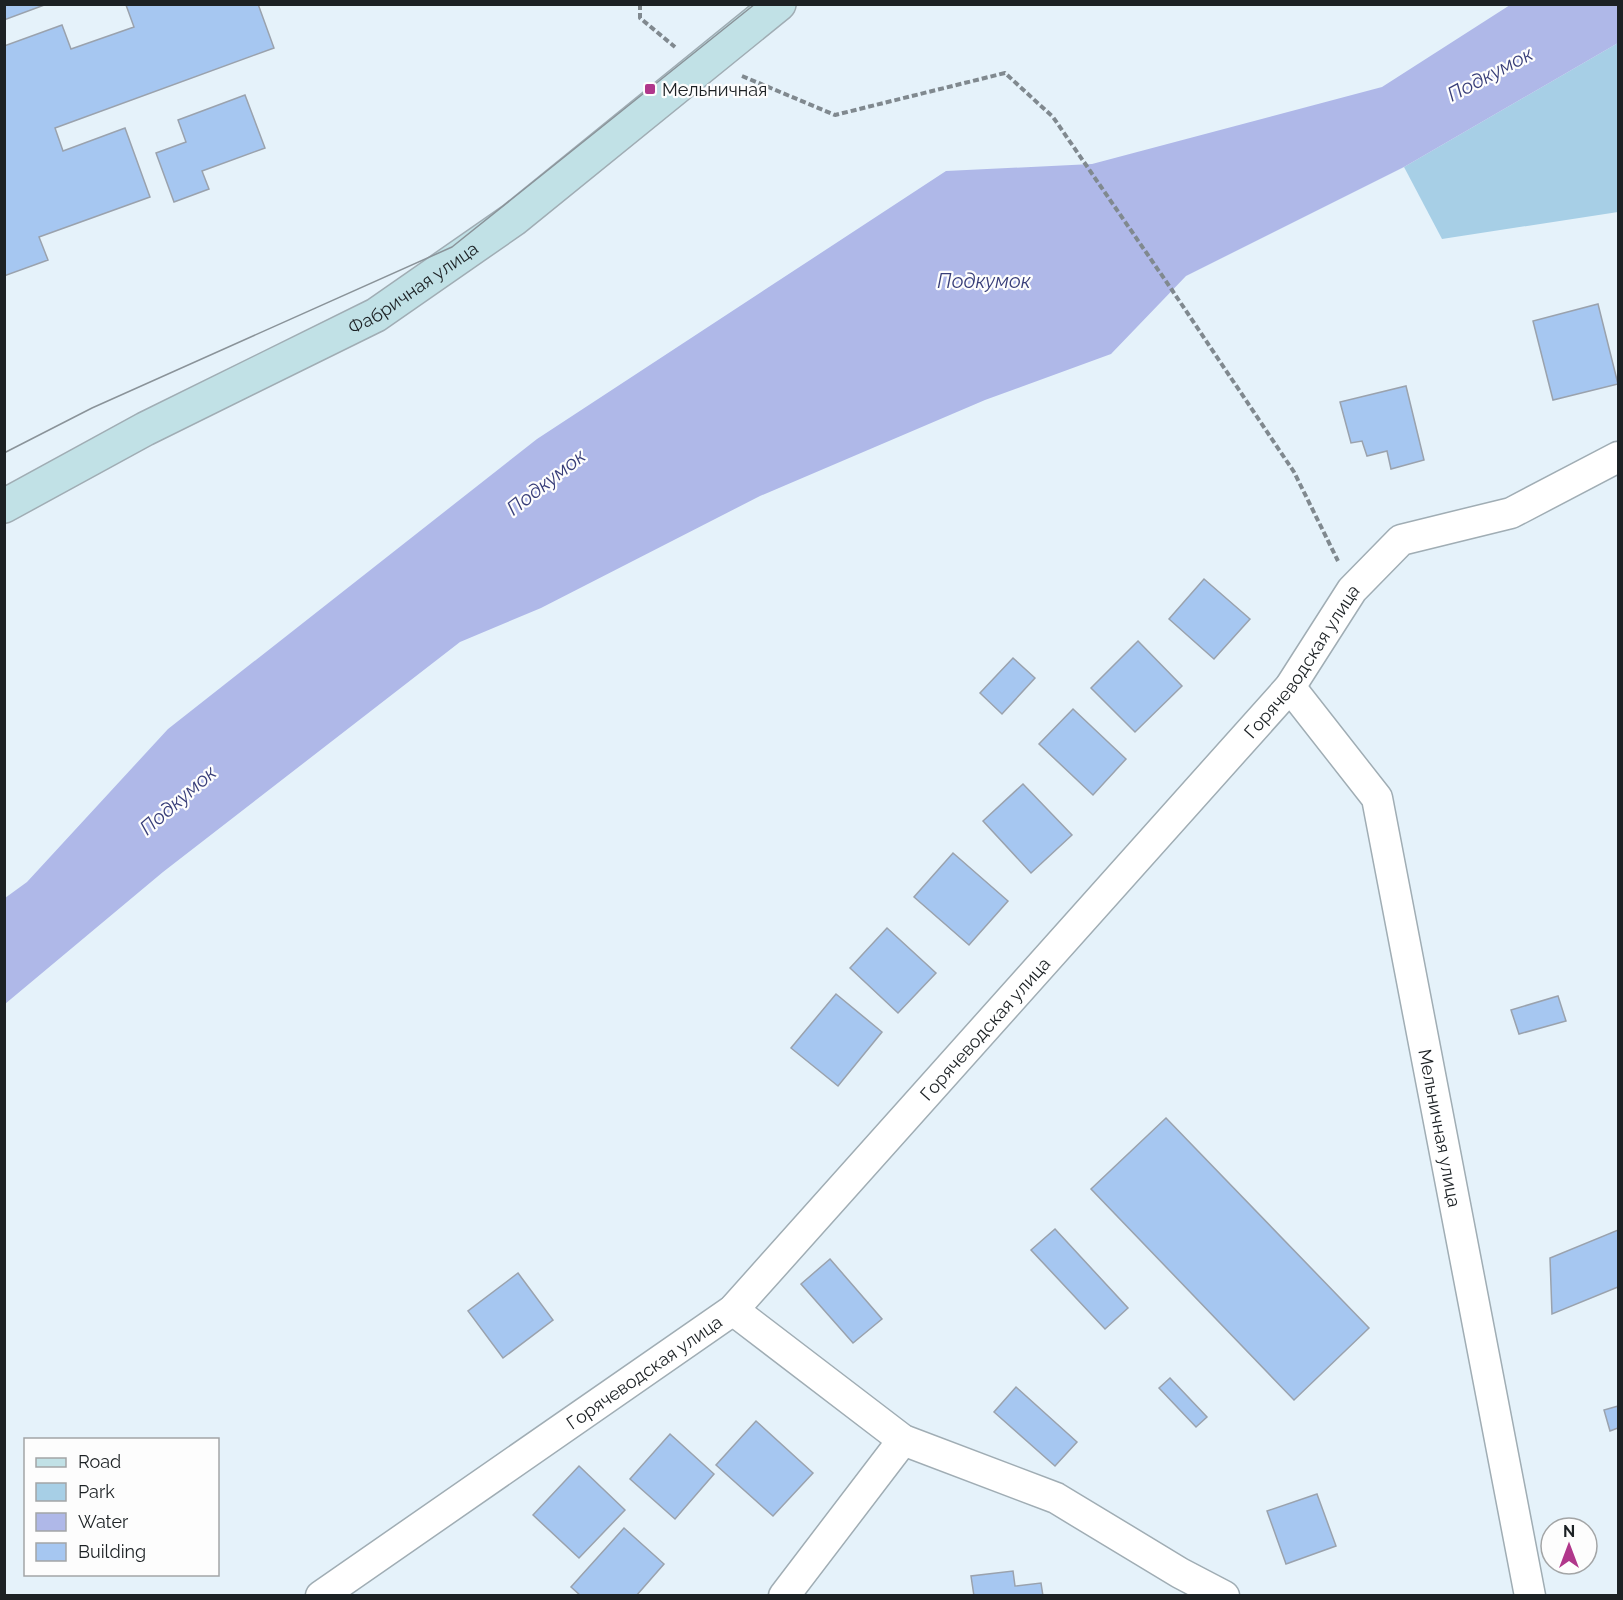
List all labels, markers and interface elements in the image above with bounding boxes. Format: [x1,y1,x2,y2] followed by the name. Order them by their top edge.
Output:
[1443,41,1537,107] water label: Подкумок
[662,79,767,100] place label: Мельничная
[643,82,657,96] marker: Мельничная
[345,237,482,338] street label: Фабричная улица
[937,269,1031,293] water label: Подкумок
[502,444,590,520] water label: Подкумок
[1239,579,1363,742] street label: Горячеводская улица
[135,760,221,840] water label: Подкумок
[915,953,1054,1104] street label: Горячеводская улица
[1415,1047,1466,1209] street label: Мельничная улица
[562,1311,726,1433] street label: Горячеводская улица
[24,1438,219,1576] legend
[78,1451,121,1472] text: Road
[78,1481,115,1502] text: Park
[78,1511,129,1532] text: Water
[1539,1516,1599,1576] north arrow
[1563,1522,1575,1541] text: N
[78,1541,146,1562] text: Building

